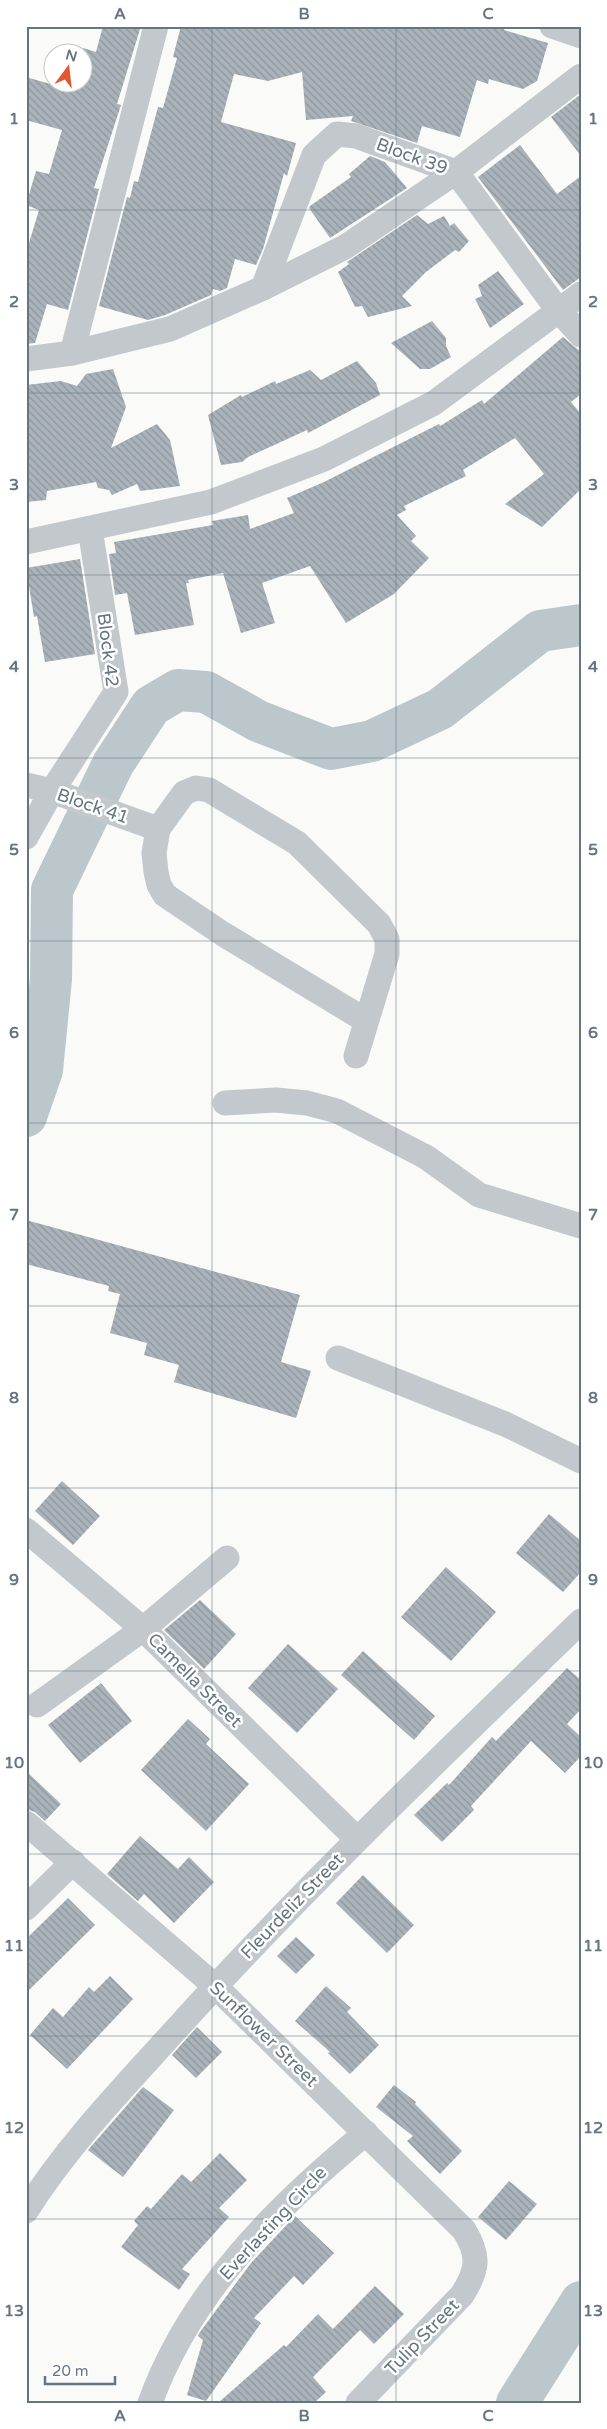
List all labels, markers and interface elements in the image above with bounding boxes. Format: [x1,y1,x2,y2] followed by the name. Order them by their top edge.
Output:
[114,4,126,24] text: A
[298,4,310,24] text: B
[482,4,494,24] text: C
[42,42,92,92] north arrow
[64,46,79,66] text: N
[9,109,19,129] text: 1
[588,109,598,129] text: 1
[373,133,451,179] street label: Block 39
[9,292,19,312] text: 2
[588,292,598,312] text: 2
[9,475,19,495] text: 3
[588,475,598,495] text: 3
[93,612,123,688] street label: Block 42
[9,657,19,677] text: 4
[588,657,598,677] text: 4
[54,783,132,829] street label: Block 41
[9,840,19,860] text: 5
[588,840,598,860] text: 5
[9,1023,19,1043] text: 6
[588,1023,598,1043] text: 6
[9,1205,19,1225] text: 7
[588,1205,598,1225] text: 7
[9,1388,19,1408] text: 8
[588,1388,598,1408] text: 8
[9,1570,19,1590] text: 9
[588,1570,598,1590] text: 9
[143,1628,247,1732] street label: Camella Street
[4,1753,24,1773] text: 10
[583,1753,603,1773] text: 10
[236,1848,348,1964] street label: Fleurdeliz Street
[4,1936,24,1956] text: 11
[583,1936,603,1956] text: 11
[205,1977,323,2091] street label: Sunflower Street
[4,2118,24,2138] text: 12
[583,2118,603,2138] text: 12
[215,2162,331,2284] street label: Everlasting Circle
[380,2294,464,2380] street label: Tulip Street
[4,2301,24,2321] text: 13
[583,2301,603,2321] text: 13
[45,2354,115,2386] scale bar
[52,2362,89,2380] text: 20 m
[114,2406,126,2426] text: A
[298,2406,310,2426] text: B
[482,2406,494,2426] text: C

